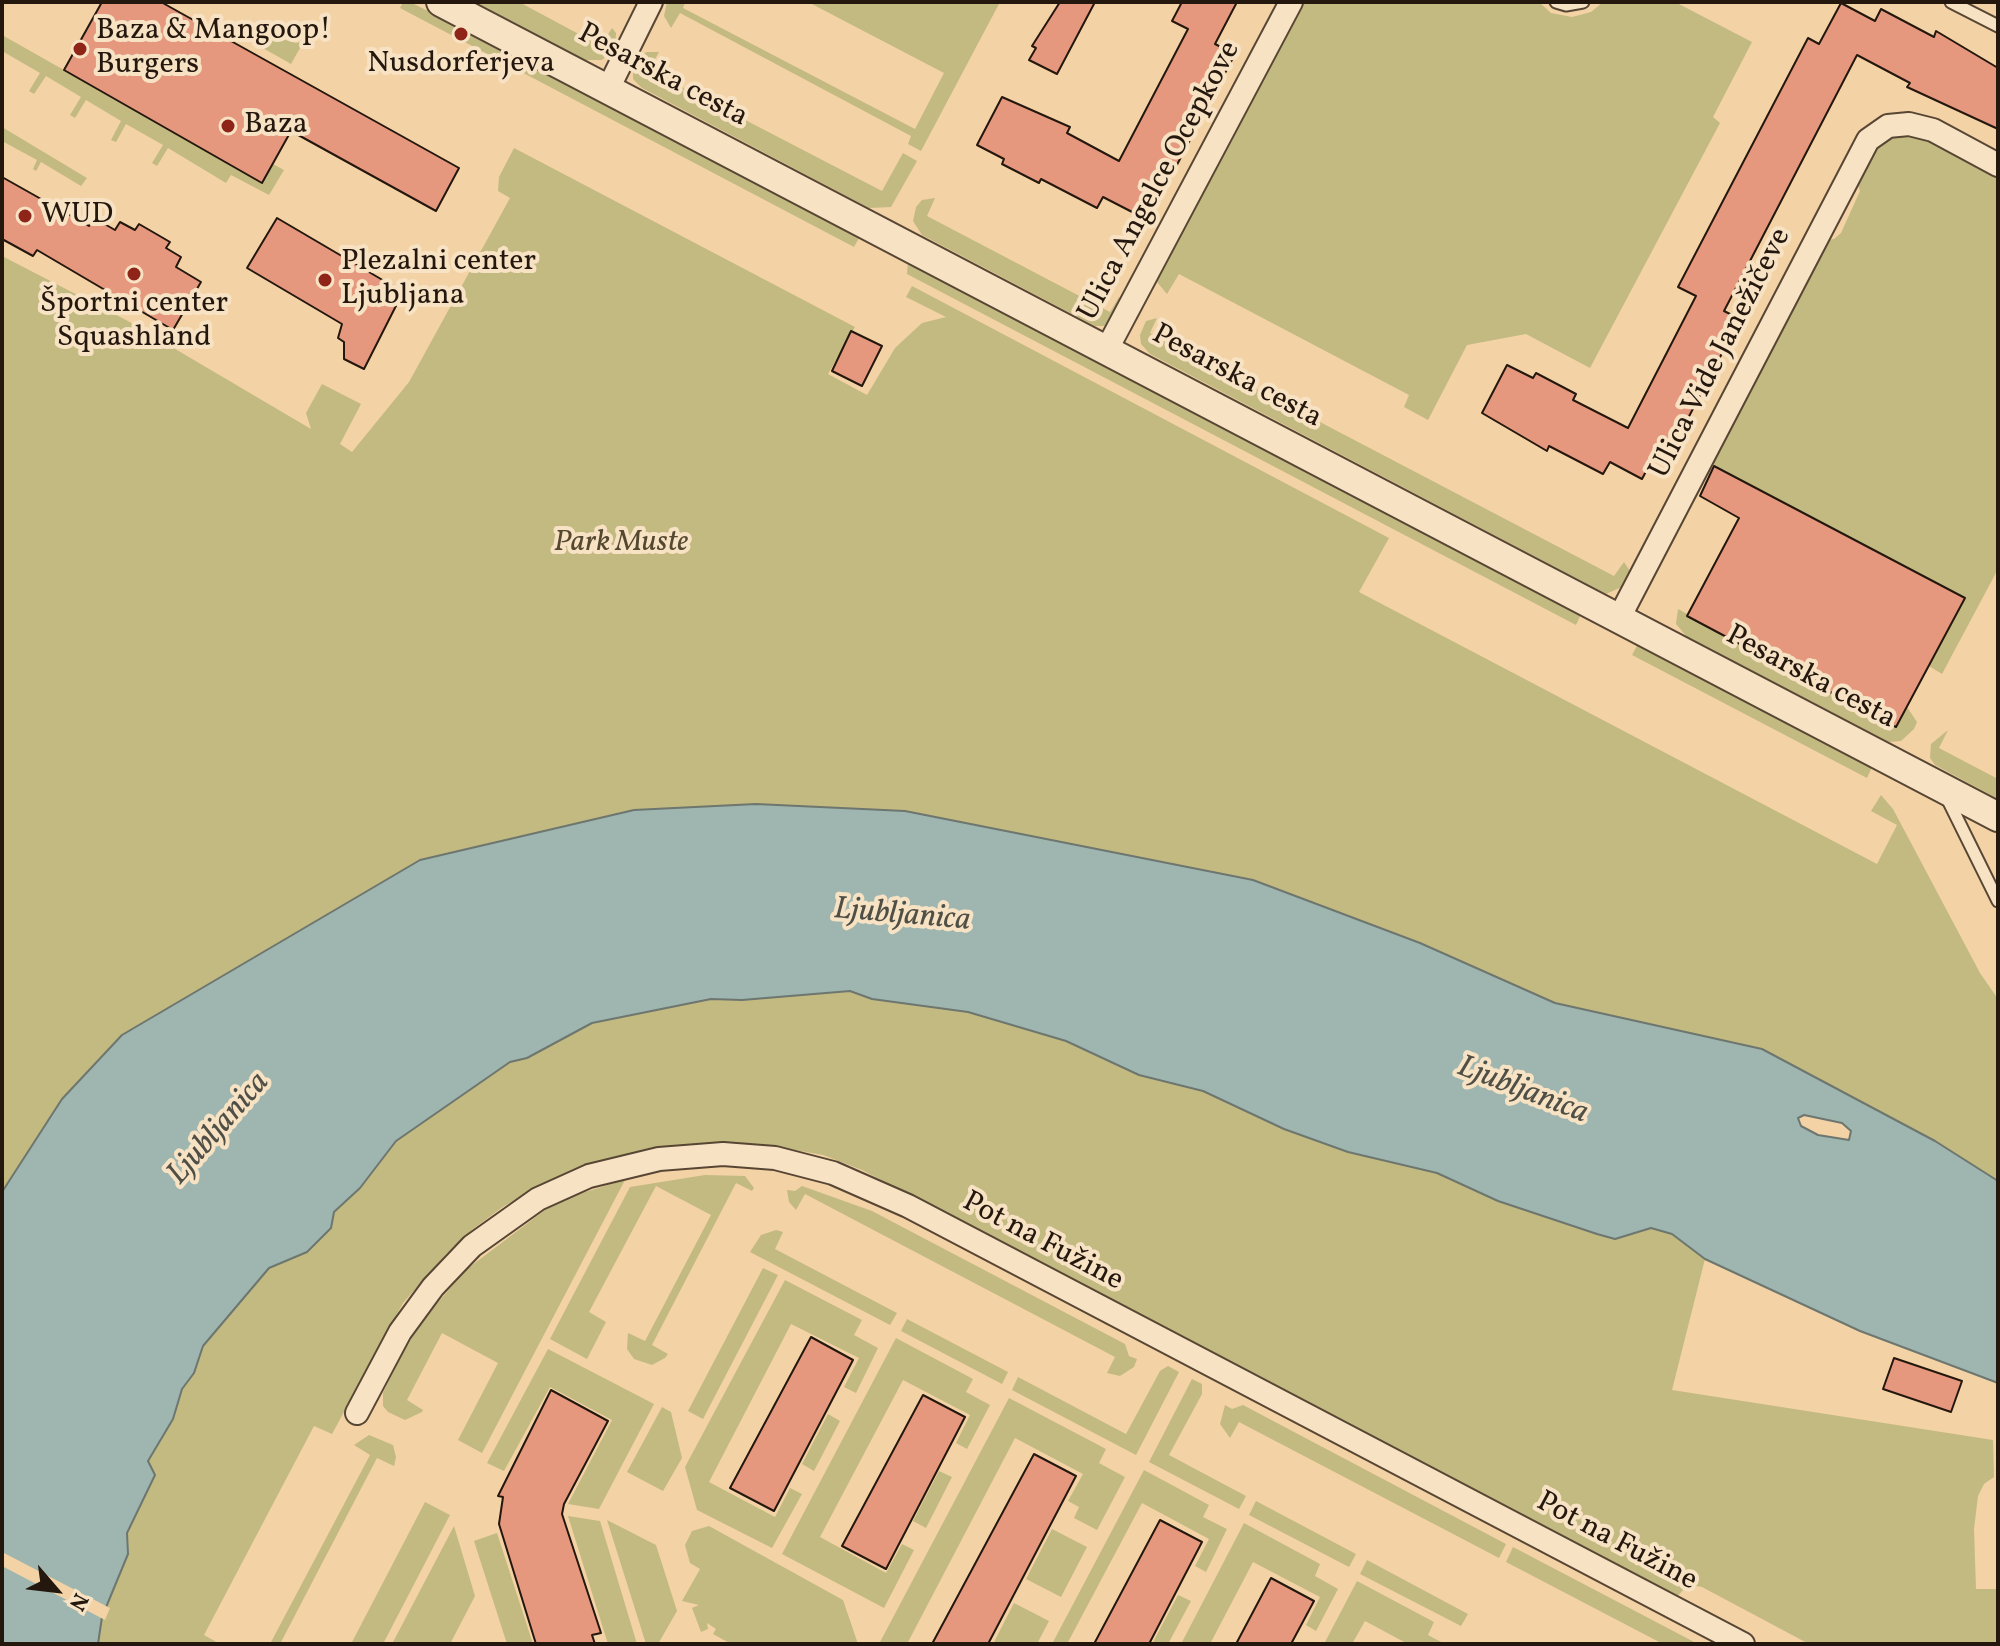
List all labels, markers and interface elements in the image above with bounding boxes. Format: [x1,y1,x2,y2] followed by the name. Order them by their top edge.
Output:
[96,14,331,84] place label: Baza & Mangoop! Burgers
[571,17,753,137] street label: Pesarska cesta
[452,25,470,43] marker: Nusdorferjeva
[1072,36,1250,328] street label: Ulica Angelce Ocepkove
[71,40,89,58] marker: Baza & Mangoop! Burgers
[367,47,555,83] place label: Nusdorferjeva
[244,108,308,144] place label: Baza
[219,117,237,135] marker: Baza
[41,198,113,234] place label: WUD
[16,207,34,225] marker: WUD
[1643,223,1801,485] street label: Ulica Vide Janežičeve
[341,245,536,316] place label: Plezalni center Ljubljana
[125,265,143,283] marker: Športni center Squashland
[316,271,334,289] marker: Plezalni center Ljubljana
[40,287,228,358] place label: Športni center Squashland
[1145,318,1327,438] street label: Pesarska cesta
[554,526,688,562] park label: Park Muste
[1719,619,1901,739] street label: Pesarska cesta
[832,892,972,942] water label: Ljubljanica
[1451,1049,1593,1135] water label: Ljubljanica
[161,1066,279,1194] water label: Ljubljanica
[955,1186,1129,1300] street label: Pot na Fužine
[1529,1486,1703,1600] street label: Pot na Fužine
[16,1550,96,1630] north arrow
[60,1587,95,1616] text: N

